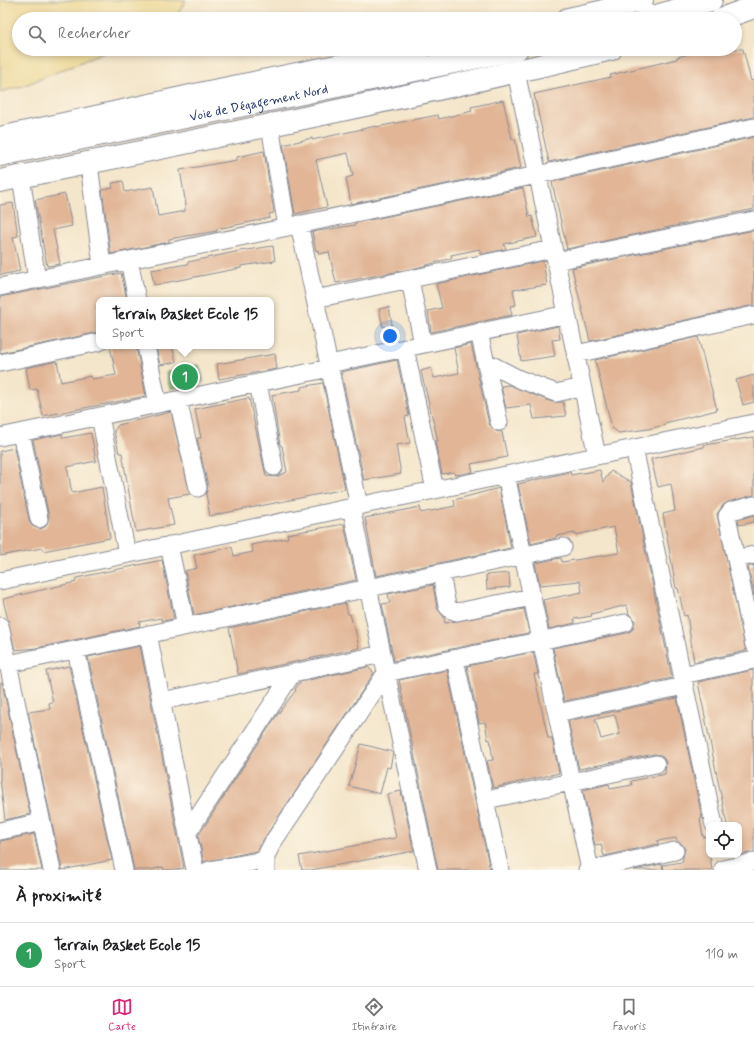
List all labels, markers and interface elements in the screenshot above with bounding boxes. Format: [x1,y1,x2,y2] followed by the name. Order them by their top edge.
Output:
[12,12,742,56] search box
[26,23,48,45] icon: search
[58,24,131,44] text: Rechercher
[188,81,330,126] street label: Voie de Dégagement Nord
[96,297,274,349] popup
[112,305,258,325] text: Terrain Basket Ecole 15
[112,325,144,342] text: Sport
[380,326,400,346] your location
[172,362,198,392] pin: 1
[706,822,742,858] map controls
[706,822,742,858] button: locate
[16,885,101,907] text: À proximité
[54,936,200,956] text: Terrain Basket Ecole 15
[26,946,32,963] text: 1
[705,946,738,963] text: 110 m
[54,956,86,973] text: Sport
[108,996,136,1034] tab: Carte
[352,996,397,1034] tab: Itinéraire
[613,996,646,1034] tab: Favoris

